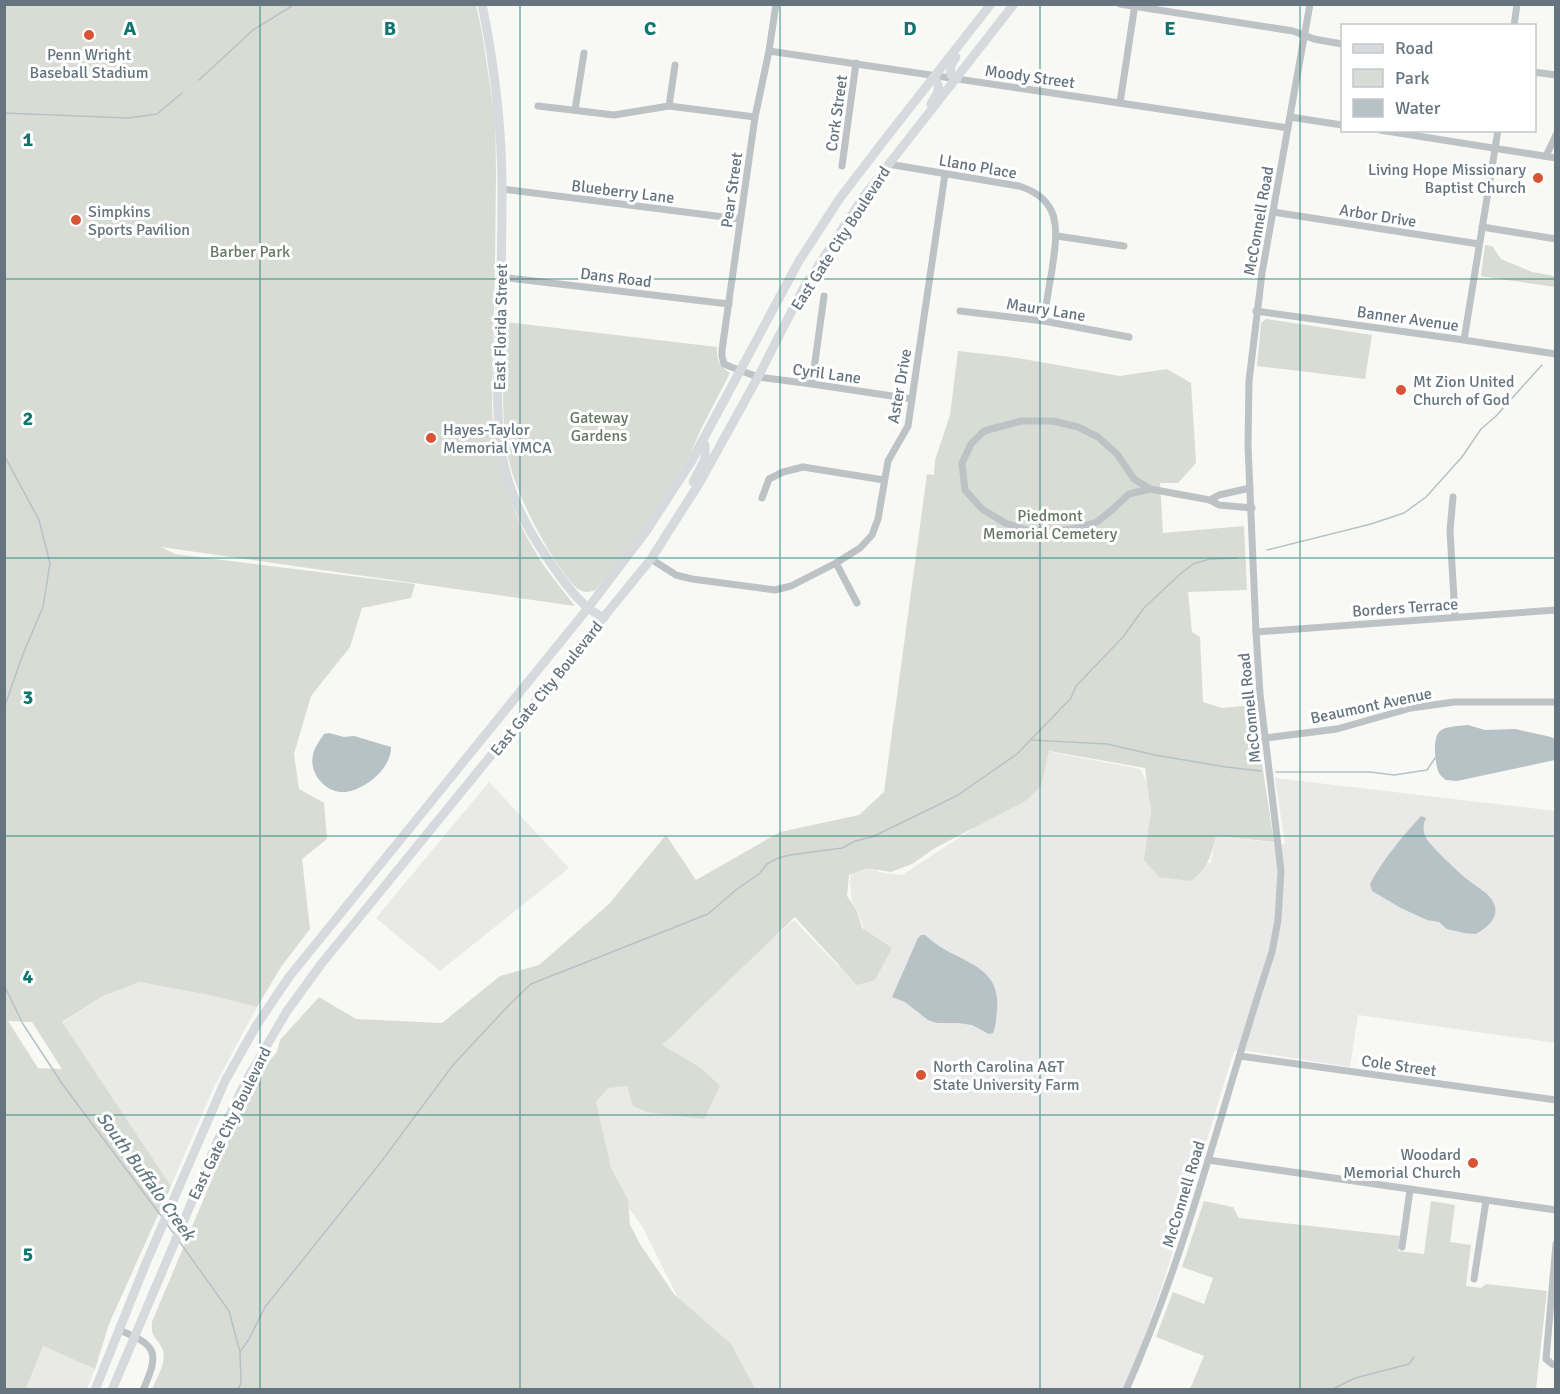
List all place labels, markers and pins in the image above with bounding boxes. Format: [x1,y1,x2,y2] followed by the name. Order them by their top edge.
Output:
[82,28,96,42] marker: Penn Wright Baseball Stadium
[30,45,148,83] place label: Penn Wright Baseball Stadium
[1368,160,1527,198] place label: Living Hope Missionary Baptist Church
[1531,171,1545,185] marker: Living Hope Missionary Baptist Church
[88,202,190,240] place label: Simpkins Sports Pavilion
[69,213,83,227] marker: Simpkins Sports Pavilion
[1413,372,1515,410] place label: Mt Zion United Church of God
[1394,383,1408,397] marker: Mt Zion United Church of God
[443,420,552,458] place label: Hayes-Taylor Memorial YMCA
[424,431,438,445] marker: Hayes-Taylor Memorial YMCA
[933,1057,1080,1095] place label: North Carolina A&T State University Farm
[914,1068,928,1082] marker: North Carolina A&T State University Farm
[1343,1145,1461,1183] place label: Woodard Memorial Church
[1466,1156,1480,1170] marker: Woodard Memorial Church

